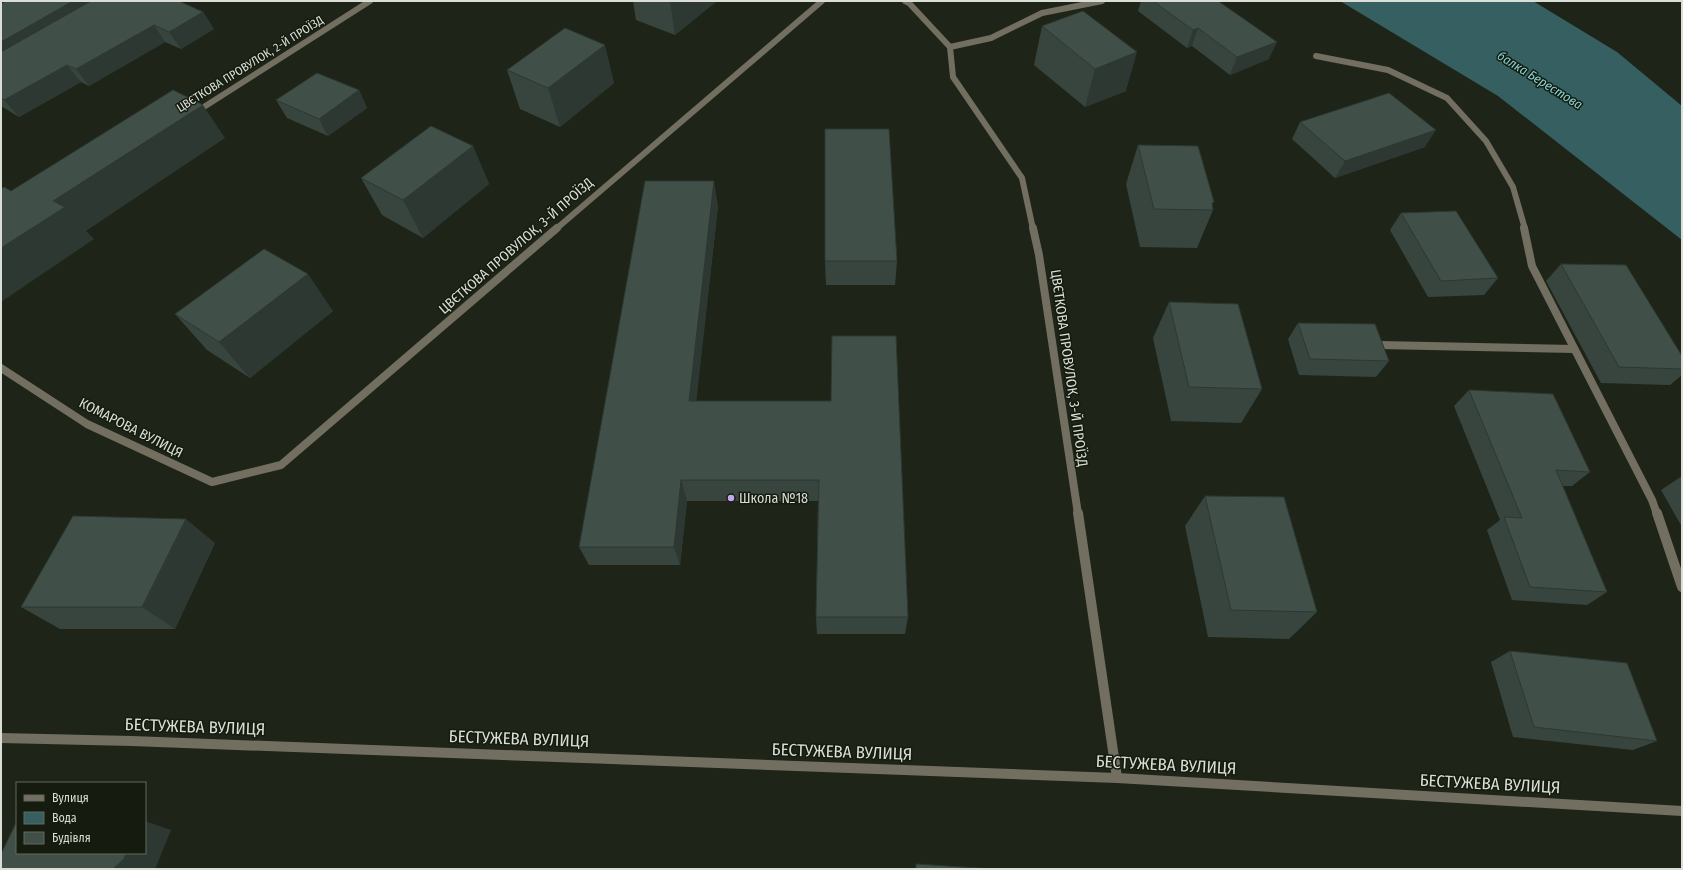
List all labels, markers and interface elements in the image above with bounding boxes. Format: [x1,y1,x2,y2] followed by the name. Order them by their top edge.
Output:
[174,12,326,115] street label: ЦВЄТКОВА ПРОВУЛОК, 2-Й ПРОЇЗД
[1495,48,1585,112] water label: балка Берестова
[435,174,597,318] street label: ЦВЄТКОВА ПРОВУЛОК, 3-Й ПРОЇЗД
[1047,268,1091,468] street label: ЦВЄТКОВА ПРОВУЛОК, 3-Й ПРОЇЗД
[76,394,186,462] street label: КОМАРОВА ВУЛИЦЯ
[739,490,808,507] place label: Школа №18
[726,493,736,503] marker: Школа №18
[124,714,266,740] street label: БЕСТУЖЕВА ВУЛИЦЯ
[448,726,590,752] street label: БЕСТУЖЕВА ВУЛИЦЯ
[771,739,913,765] street label: БЕСТУЖЕВА ВУЛИЦЯ
[1095,751,1237,779] street label: БЕСТУЖЕВА ВУЛИЦЯ
[1419,770,1561,798] street label: БЕСТУЖЕВА ВУЛИЦЯ
[16,782,146,854] legend
[52,791,89,805] text: Вулиця
[52,811,77,825] text: Вода
[52,831,91,845] text: Будівля

